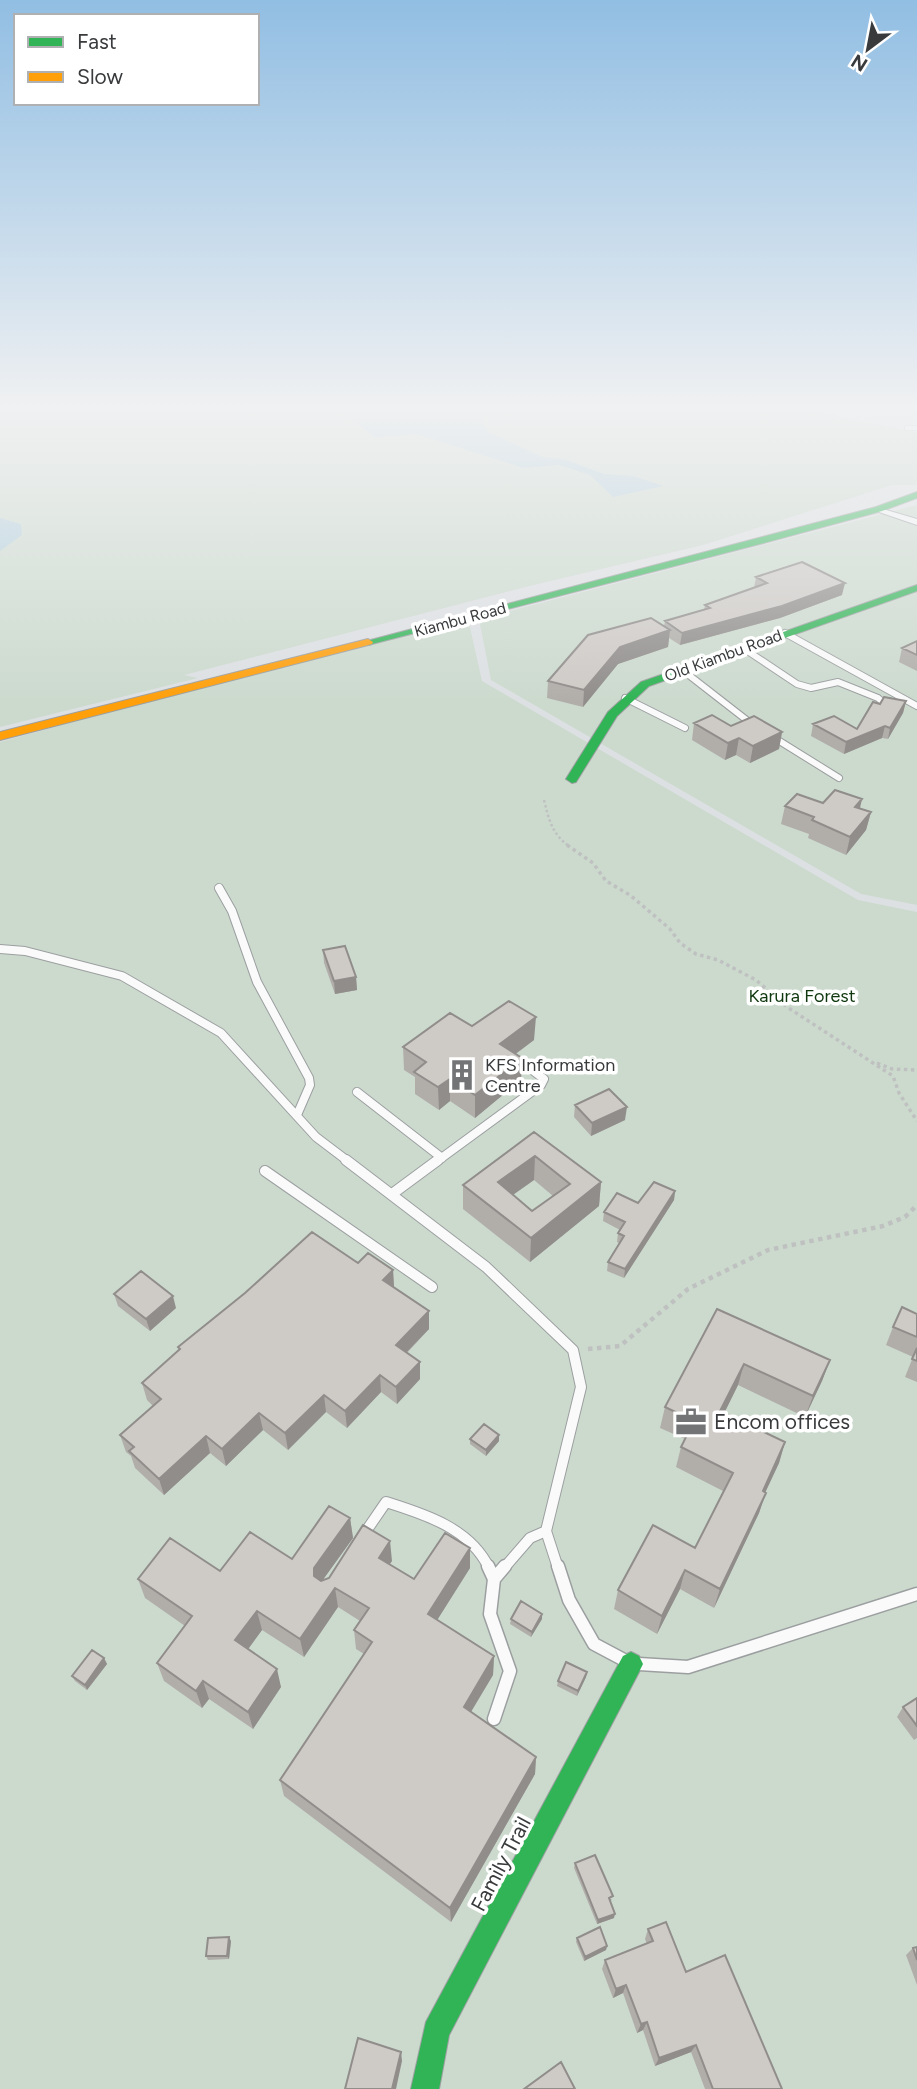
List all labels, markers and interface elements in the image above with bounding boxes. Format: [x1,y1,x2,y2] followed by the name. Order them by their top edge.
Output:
[14,14,259,105] legend
[833,14,903,84] north arrow
[77,29,117,54] text: Fast
[847,49,872,77] text: N
[77,64,123,89] text: Slow
[412,598,508,641] street label: Kiambu Road
[662,625,784,686] street label: Old Kiambu Road
[748,985,856,1007] park label: Karura Forest
[485,1054,615,1097] place label: KFS Information Centre
[445,1058,479,1092] building icon: KFS Information Centre
[674,1405,708,1439] office icon: Encom offices
[714,1409,850,1434] place label: Encom offices
[465,1812,536,1915] street label: Family Trail

